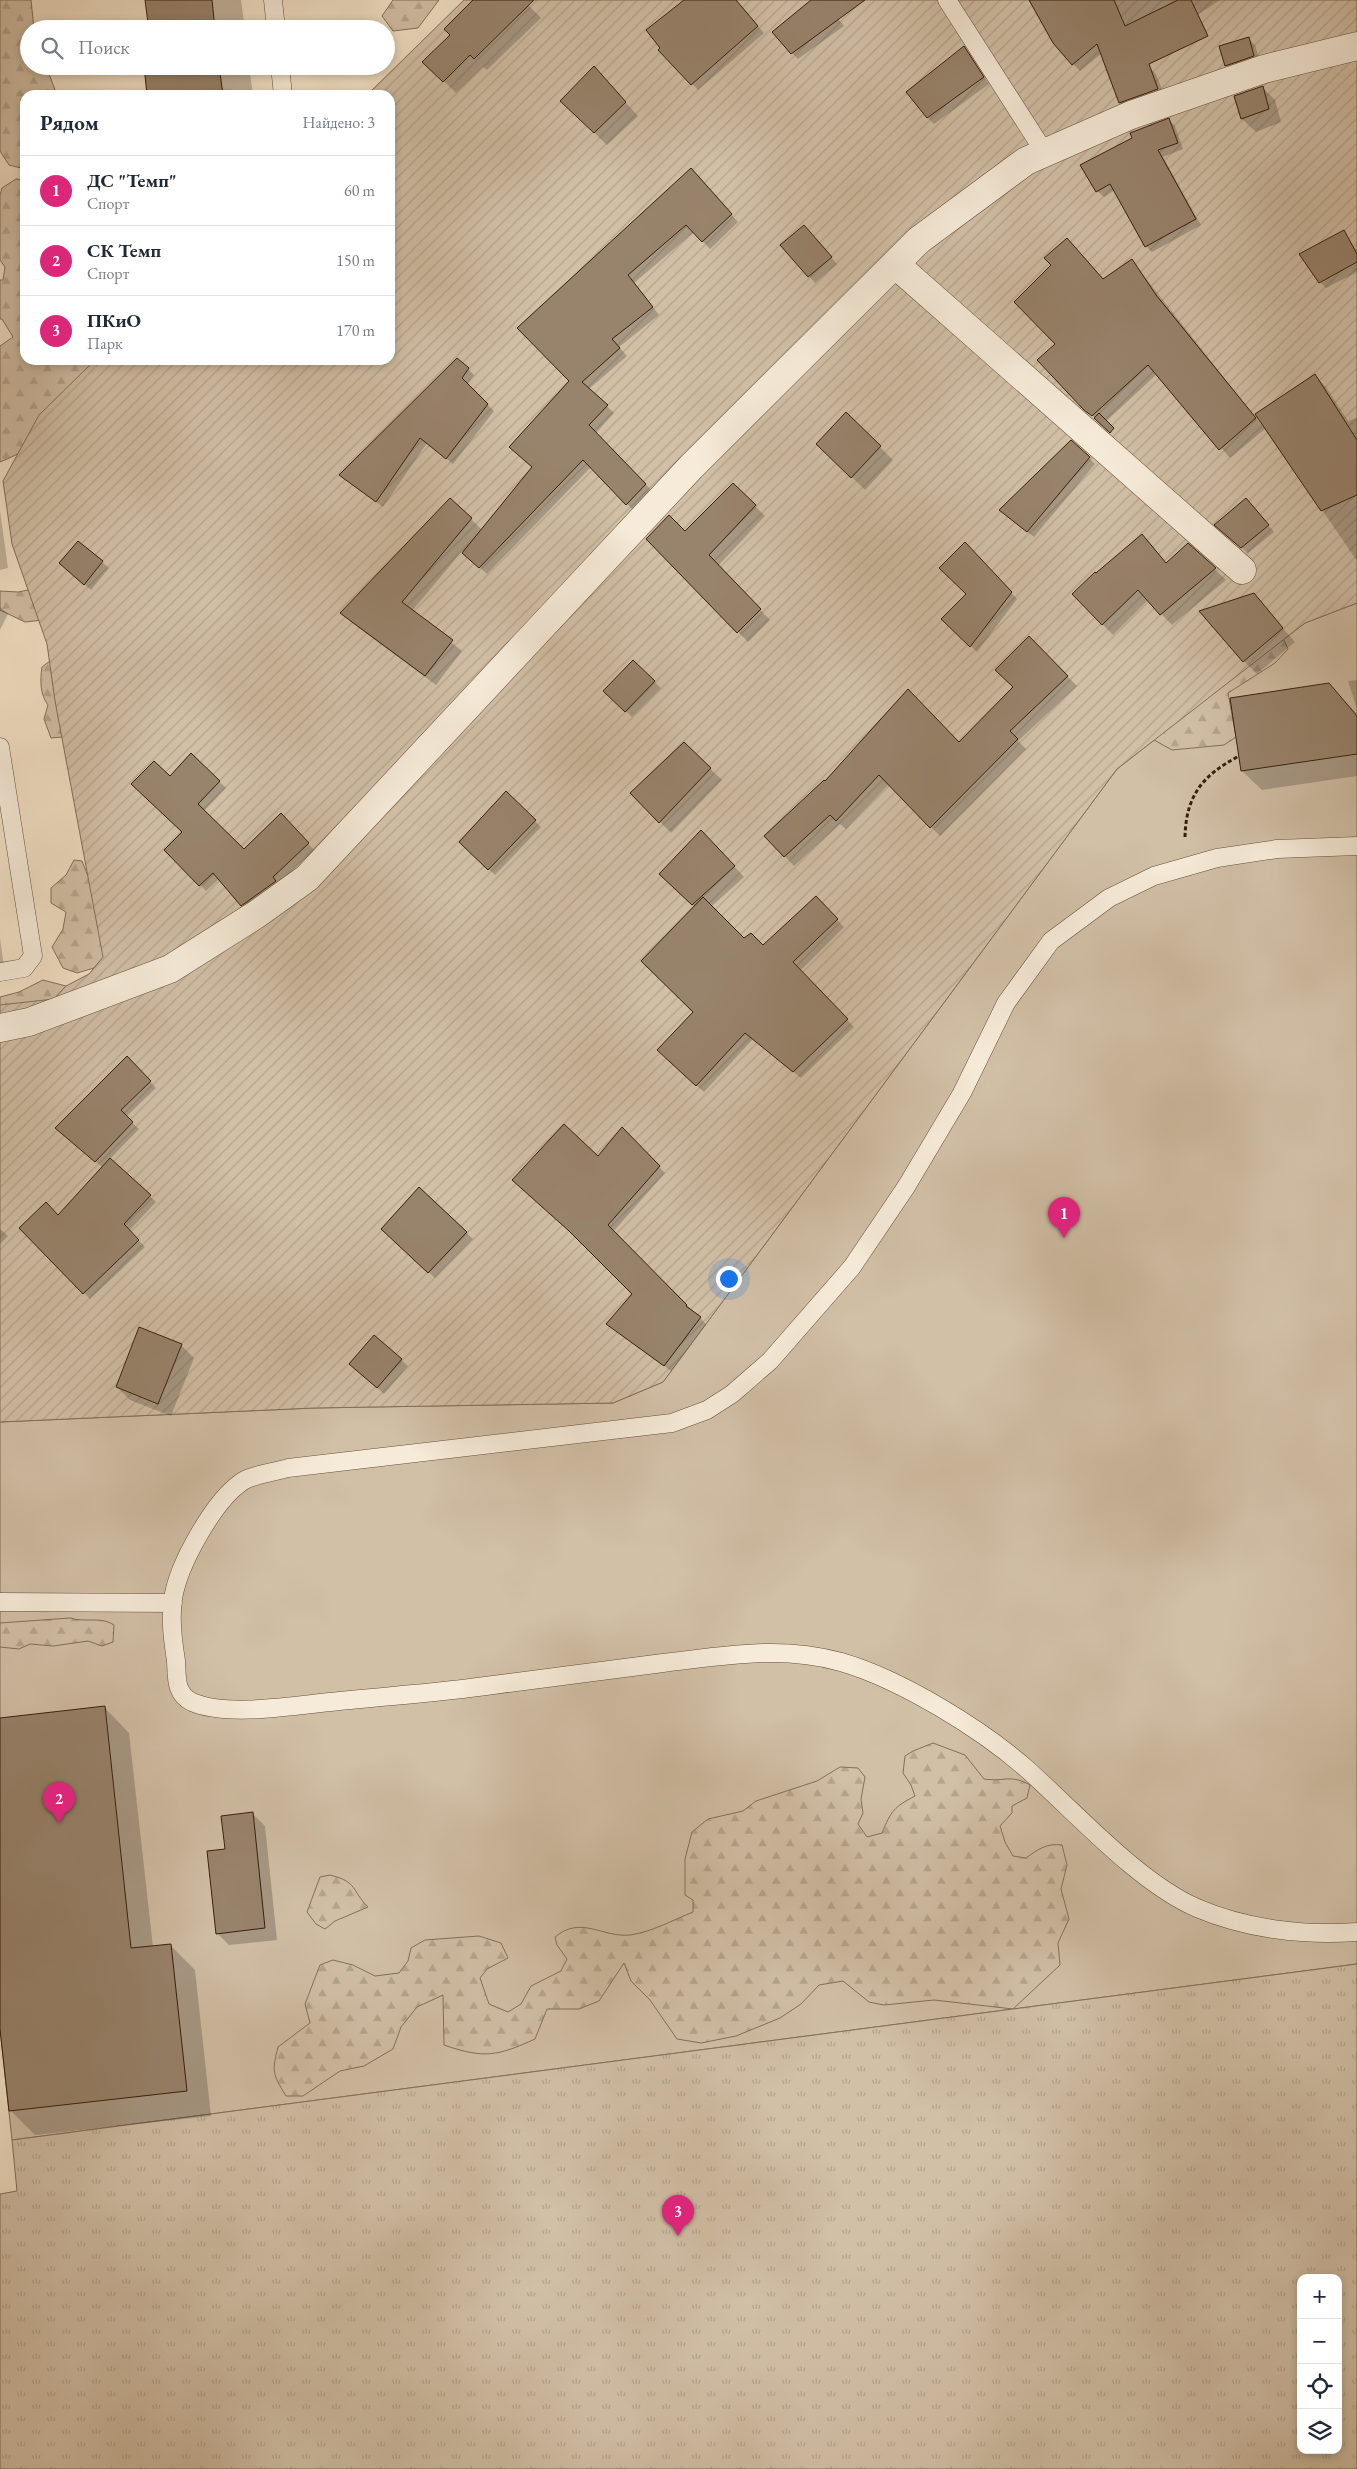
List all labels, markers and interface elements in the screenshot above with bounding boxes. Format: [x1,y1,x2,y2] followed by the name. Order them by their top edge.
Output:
[20,20,395,75] search box
[38,34,66,62] icon: search
[78,35,130,60] text: Поиск
[40,109,99,136] text: Рядом
[303,112,375,133] text: Найдено: 3
[87,168,177,193] text: ДС "Темп"
[52,180,60,201] text: 1
[344,180,375,201] text: 60 m
[87,193,129,214] text: Спорт
[87,238,161,263] text: СК Темп
[52,250,60,271] text: 2
[336,250,375,271] text: 150 m
[87,263,129,284] text: Спорт
[87,308,141,333] text: ПКиО
[52,320,60,341] text: 3
[336,320,375,341] text: 170 m
[87,333,123,354] text: Парк
[1048,1197,1080,1238] pin: 1
[716,1266,742,1292] your location
[43,1782,75,1823] pin: 2
[662,2195,694,2236] pin: 3
[1297,2274,1342,2454] map controls
[1297,2274,1342,2319] button: +
[1297,2319,1342,2364] button: −
[1297,2364,1342,2409] button: locate
[1297,2409,1342,2454] button: layers

